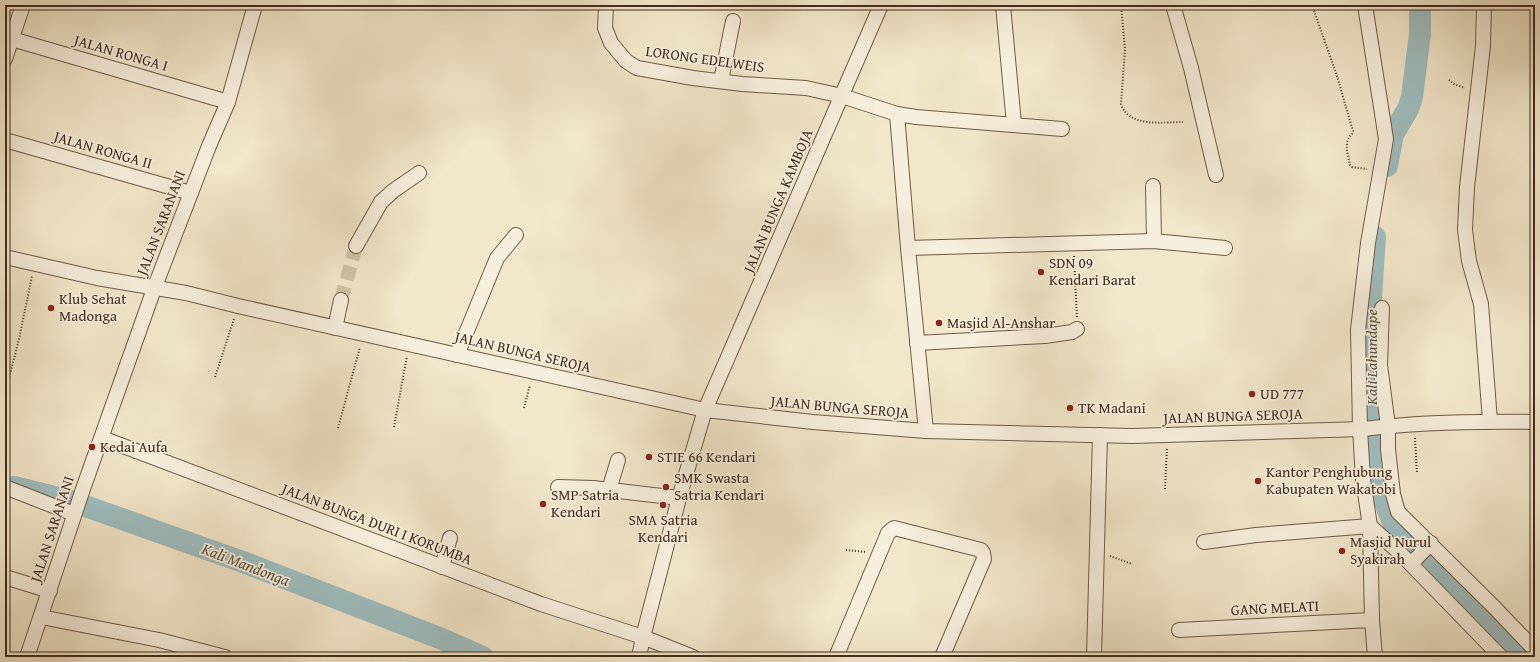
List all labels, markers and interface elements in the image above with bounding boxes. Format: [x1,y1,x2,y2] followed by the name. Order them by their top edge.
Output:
[70,29,171,76] street label: JALAN RONGA I
[644,40,766,77] street label: LORONG EDELWEIS
[50,125,155,174] street label: JALAN RONGA II
[737,126,817,278] street label: JALAN BUNGA KAMBOJA
[130,167,190,280] street label: JALAN SARANANI
[1049,252,1137,290] place label: SDN 09 Kendari Barat
[1036,267,1046,277] marker: SDN 09 Kendari Barat
[59,288,127,326] place label: Klub Sehat Madonga
[46,303,56,313] marker: Klub Sehat Madonga
[1359,309,1383,406] water label: Kali Lahundape
[947,312,1056,333] place label: Masjid Al-Anshar
[934,318,944,328] marker: Masjid Al-Anshar
[451,325,593,377] street label: JALAN BUNGA SEROJA
[1260,383,1304,404] place label: UD 777
[1247,389,1257,399] marker: UD 777
[768,390,910,423] street label: JALAN BUNGA SEROJA
[1078,397,1146,418] place label: TK Madani
[1065,403,1075,413] marker: TK Madani
[1161,403,1303,428] street label: JALAN BUNGA SEROJA
[100,436,168,457] place label: Kedai Aufa
[87,442,97,452] marker: Kedai Aufa
[657,446,756,467] place label: STIE 66 Kendari
[644,452,654,462] marker: STIE 66 Kendari
[1266,461,1396,499] place label: Kantor Penghubung Kabupaten Wakatobi
[674,467,764,505] place label: SMK Swasta Satria Kendari
[24,473,79,587] street label: JALAN SARANANI
[1253,476,1263,486] marker: Kantor Penghubung Kabupaten Wakatobi
[277,477,475,570] street label: JALAN BUNGA DURI I KORUMBA
[661,482,671,492] marker: SMK Swasta Satria Kendari
[551,484,619,522] place label: SMP Satria Kendari
[538,499,548,509] marker: SMP Satria Kendari
[658,500,668,510] marker: SMA Satria Kendari
[628,509,698,547] place label: SMA Satria Kendari
[1350,531,1431,569] place label: Masjid Nurul Syakirah
[198,536,294,592] water label: Kali Mandonga
[1337,546,1347,556] marker: Masjid Nurul Syakirah
[1230,595,1320,620] street label: GANG MELATI

